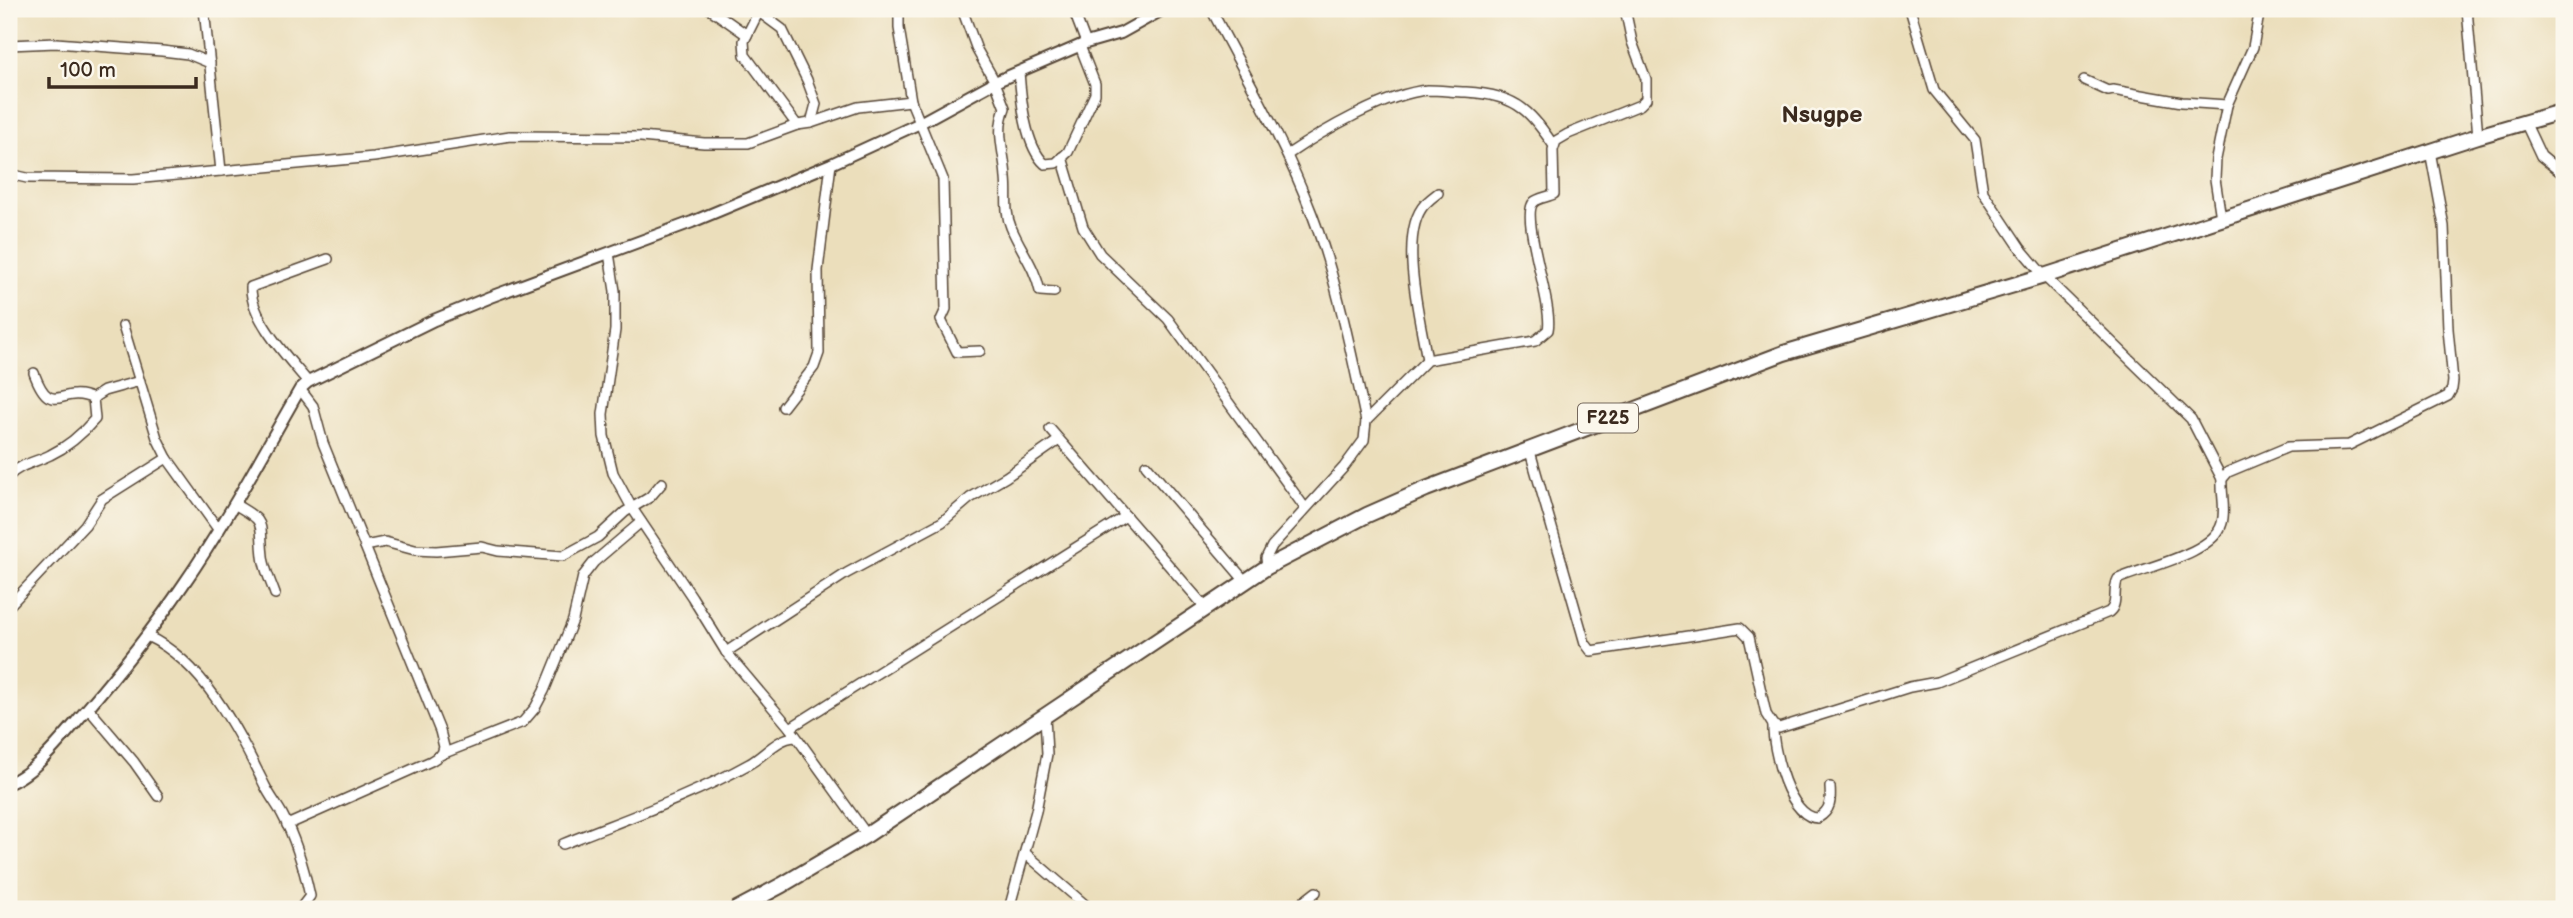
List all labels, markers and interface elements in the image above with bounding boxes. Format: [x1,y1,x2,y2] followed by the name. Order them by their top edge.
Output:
[49,46,196,90] scale bar
[60,58,116,83] text: 100 m
[1782,101,1862,129] district label: Nsugpe
[1578,404,1638,432] road number: F225

